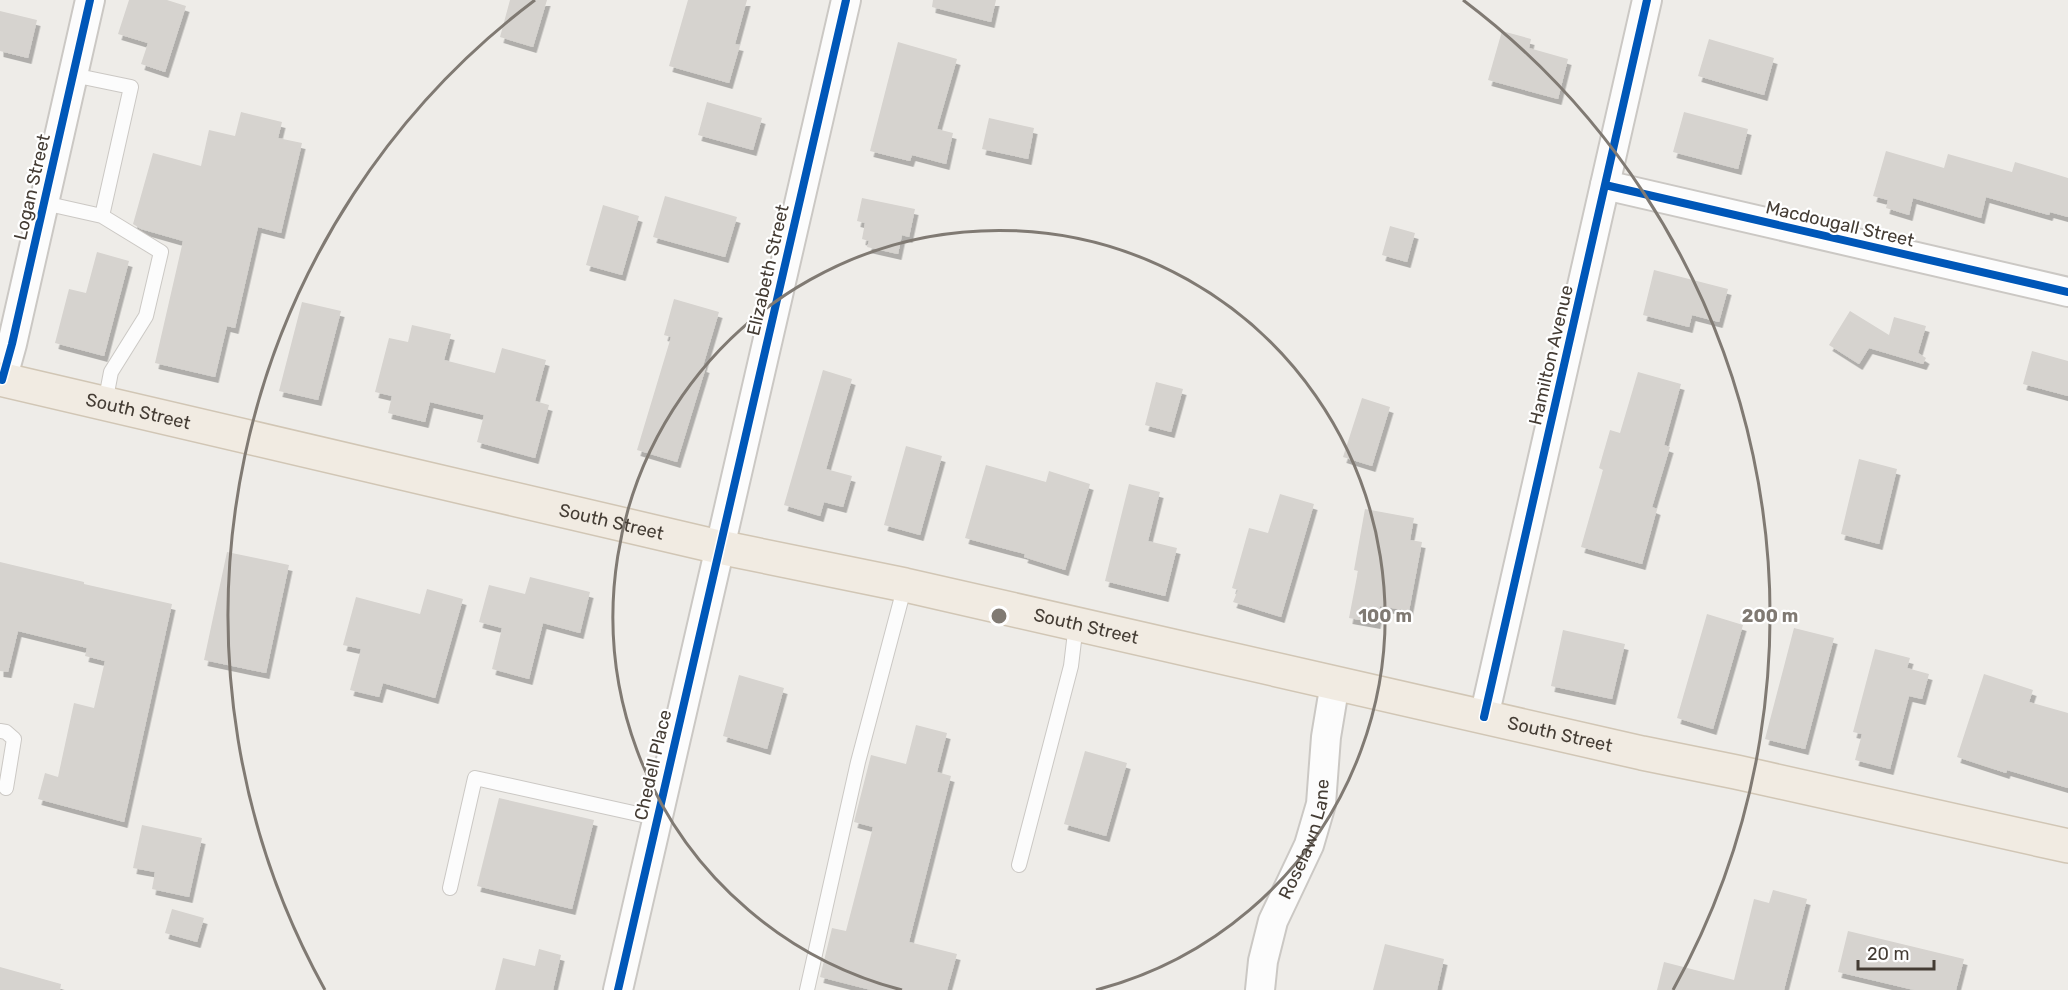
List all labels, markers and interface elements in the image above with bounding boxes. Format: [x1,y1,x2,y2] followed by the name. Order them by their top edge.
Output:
[9,132,55,242] street label: Logan Street
[1764,196,1916,252] street label: Macdougall Street
[742,202,794,338] street label: Elizabeth Street
[1524,283,1578,427] street label: Hamilton Avenue
[84,388,193,434] street label: South Street
[557,499,666,545] street label: South Street
[1032,604,1141,649] street label: South Street
[1358,605,1412,627] text: 100 m
[1742,605,1798,627] text: 200 m
[989,606,1009,626] centre of rings
[630,708,676,822] street label: Chedell Place
[1505,712,1615,757] street label: South Street
[1274,778,1334,903] street label: Roselawn Lane
[1858,933,1934,971] scale bar
[1867,943,1909,965] text: 20 m

